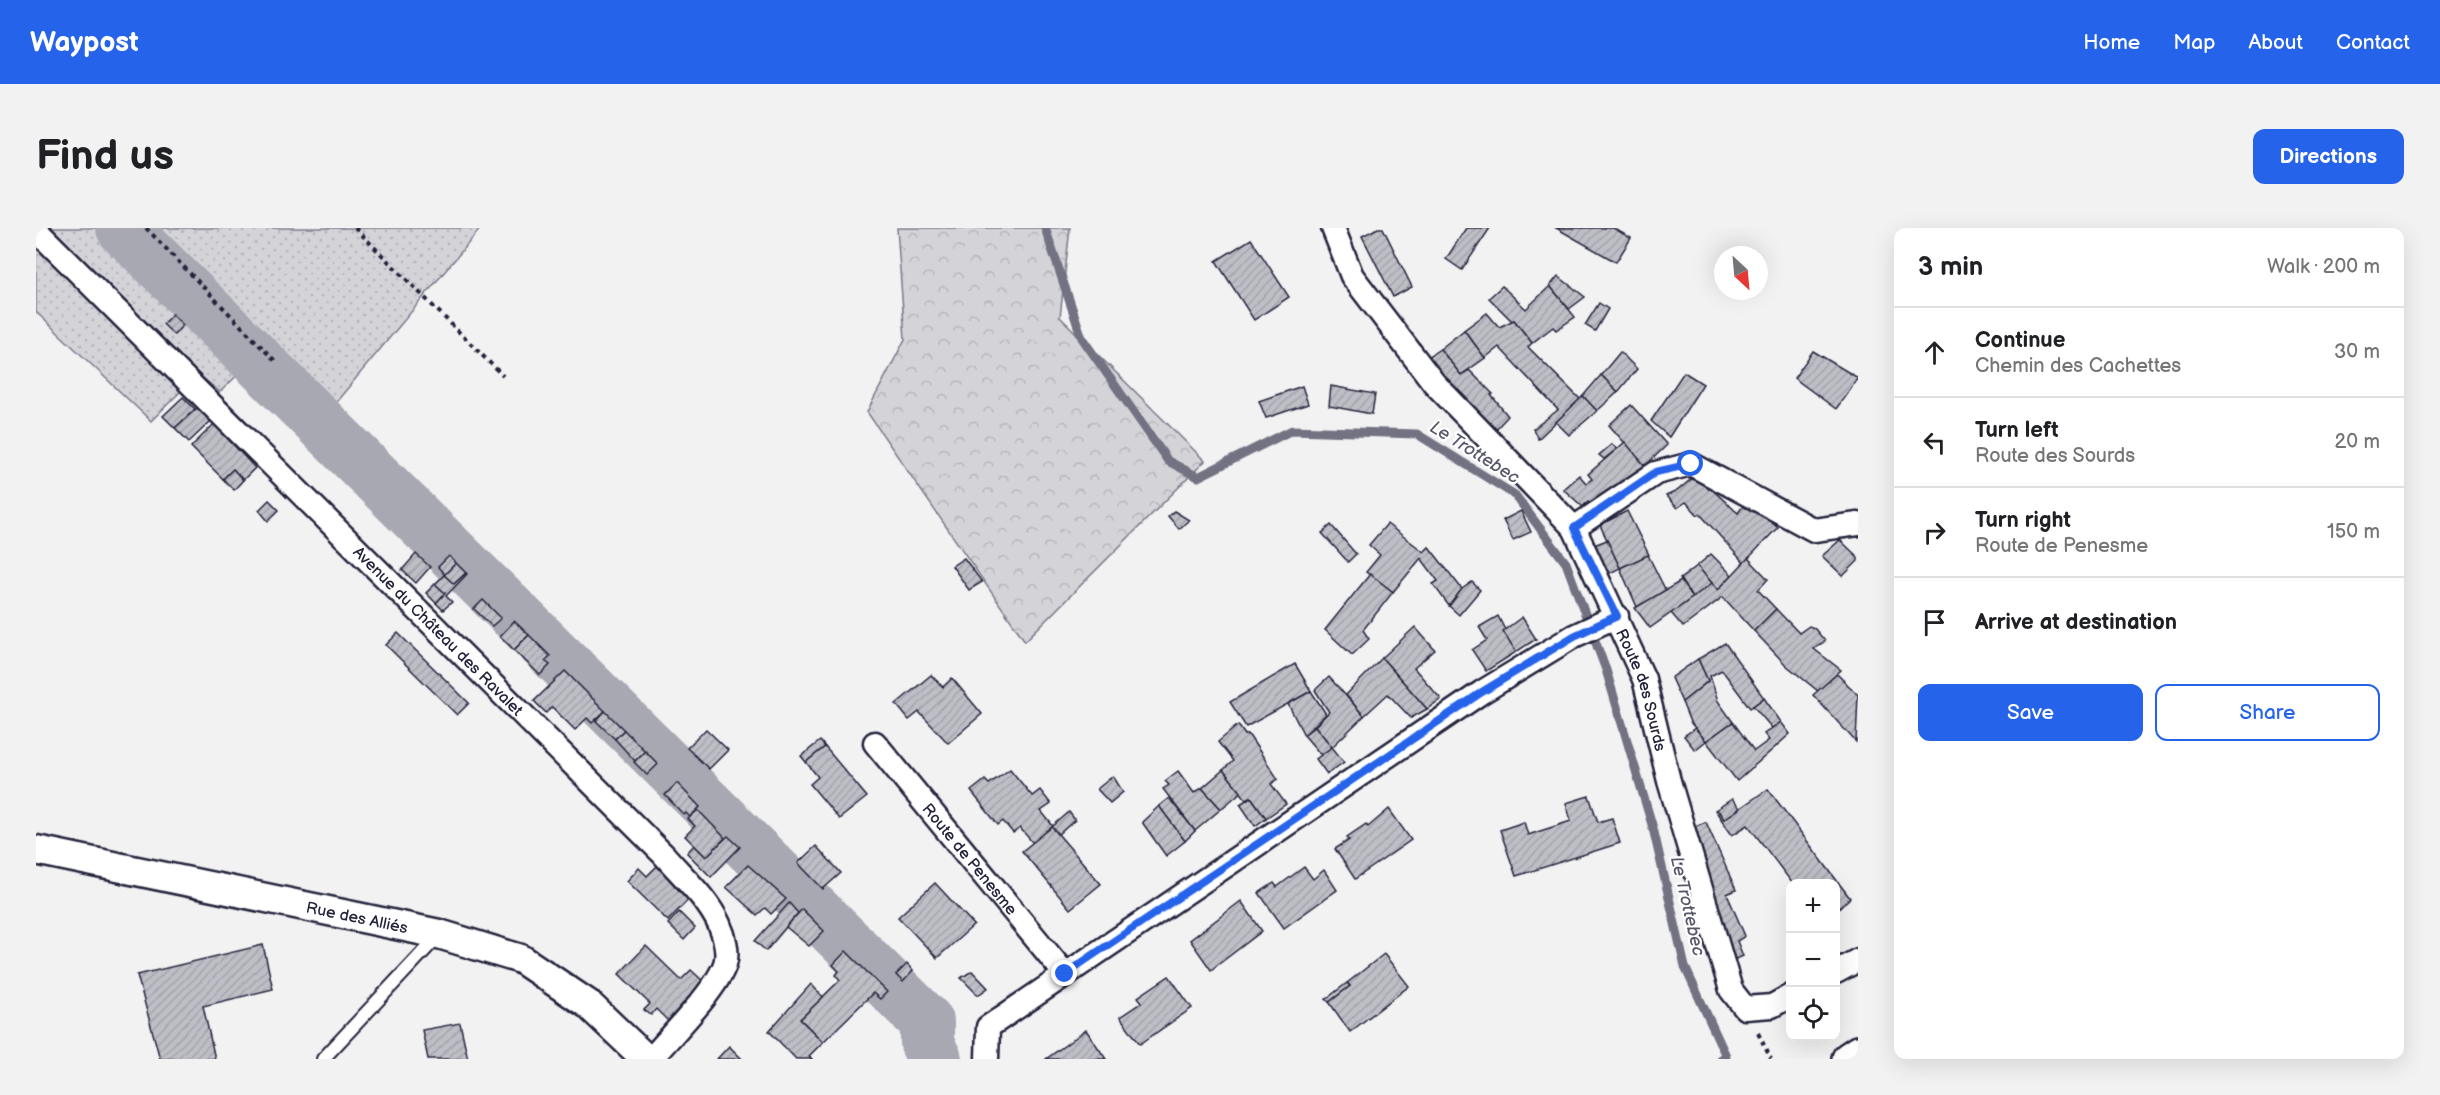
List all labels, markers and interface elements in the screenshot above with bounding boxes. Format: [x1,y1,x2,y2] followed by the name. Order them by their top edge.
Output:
[30,26,139,59] text: Waypost
[2083,30,2140,55] text: Home
[2173,30,2215,55] text: Map
[2248,30,2303,55] text: About
[2336,30,2410,55] text: Contact
[2253,129,2404,184] button: Directions
[36,131,174,182] text: Find us
[1714,246,1768,300] north arrow
[1918,252,1983,283] text: 3 min
[2267,255,2380,279] text: Walk · 200 m
[1975,327,2065,354] text: Continue
[1918,336,1951,369] icon: ahead
[2334,340,2380,364] text: 30 m
[1975,354,2181,378] text: Chemin des Cachettes
[1426,417,1524,488] water label: Le Trottebec
[1975,417,2059,444] text: Turn left
[1918,426,1951,459] icon: left
[2335,430,2380,454] text: 20 m
[1975,444,2135,468] text: Route des Sourds
[1677,450,1703,476] route start
[1975,507,2071,534] text: Turn right
[1918,516,1951,549] icon: right
[2327,520,2380,544] text: 150 m
[1975,534,2148,558] text: Route de Penesme
[349,543,526,720] street label: Avenue du Château des Ravalet
[1918,606,1951,639] icon: arrive
[1975,609,2177,636] text: Arrive at destination
[1611,626,1669,753] street label: Route des Sourds
[1918,684,2143,741] button: Save
[2155,684,2380,741] button: Share
[918,800,1021,920] street label: Route de Penesme
[1666,854,1709,958] water label: Le Trottebec
[1786,879,1840,1041] map controls
[1786,879,1840,933] button: +
[304,899,409,938] street label: Rue des Alliés
[1786,933,1840,987] button: −
[1051,960,1077,986] route end
[1786,987,1840,1041] button: locate

